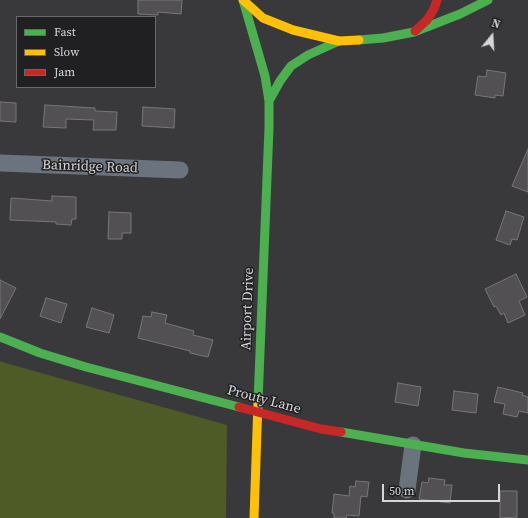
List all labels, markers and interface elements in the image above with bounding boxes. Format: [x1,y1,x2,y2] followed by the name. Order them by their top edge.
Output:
[16,16,156,88] legend
[472,16,512,56] north arrow
[490,16,502,32] text: N
[54,24,76,40] text: Fast
[54,44,79,60] text: Slow
[54,64,75,80] text: Jam
[42,157,138,177] street label: Bainridge Road
[238,267,258,351] street label: Airport Drive
[225,382,303,418] street label: Prouty Lane
[384,476,502,502] scale bar
[389,483,415,499] text: 50 m

